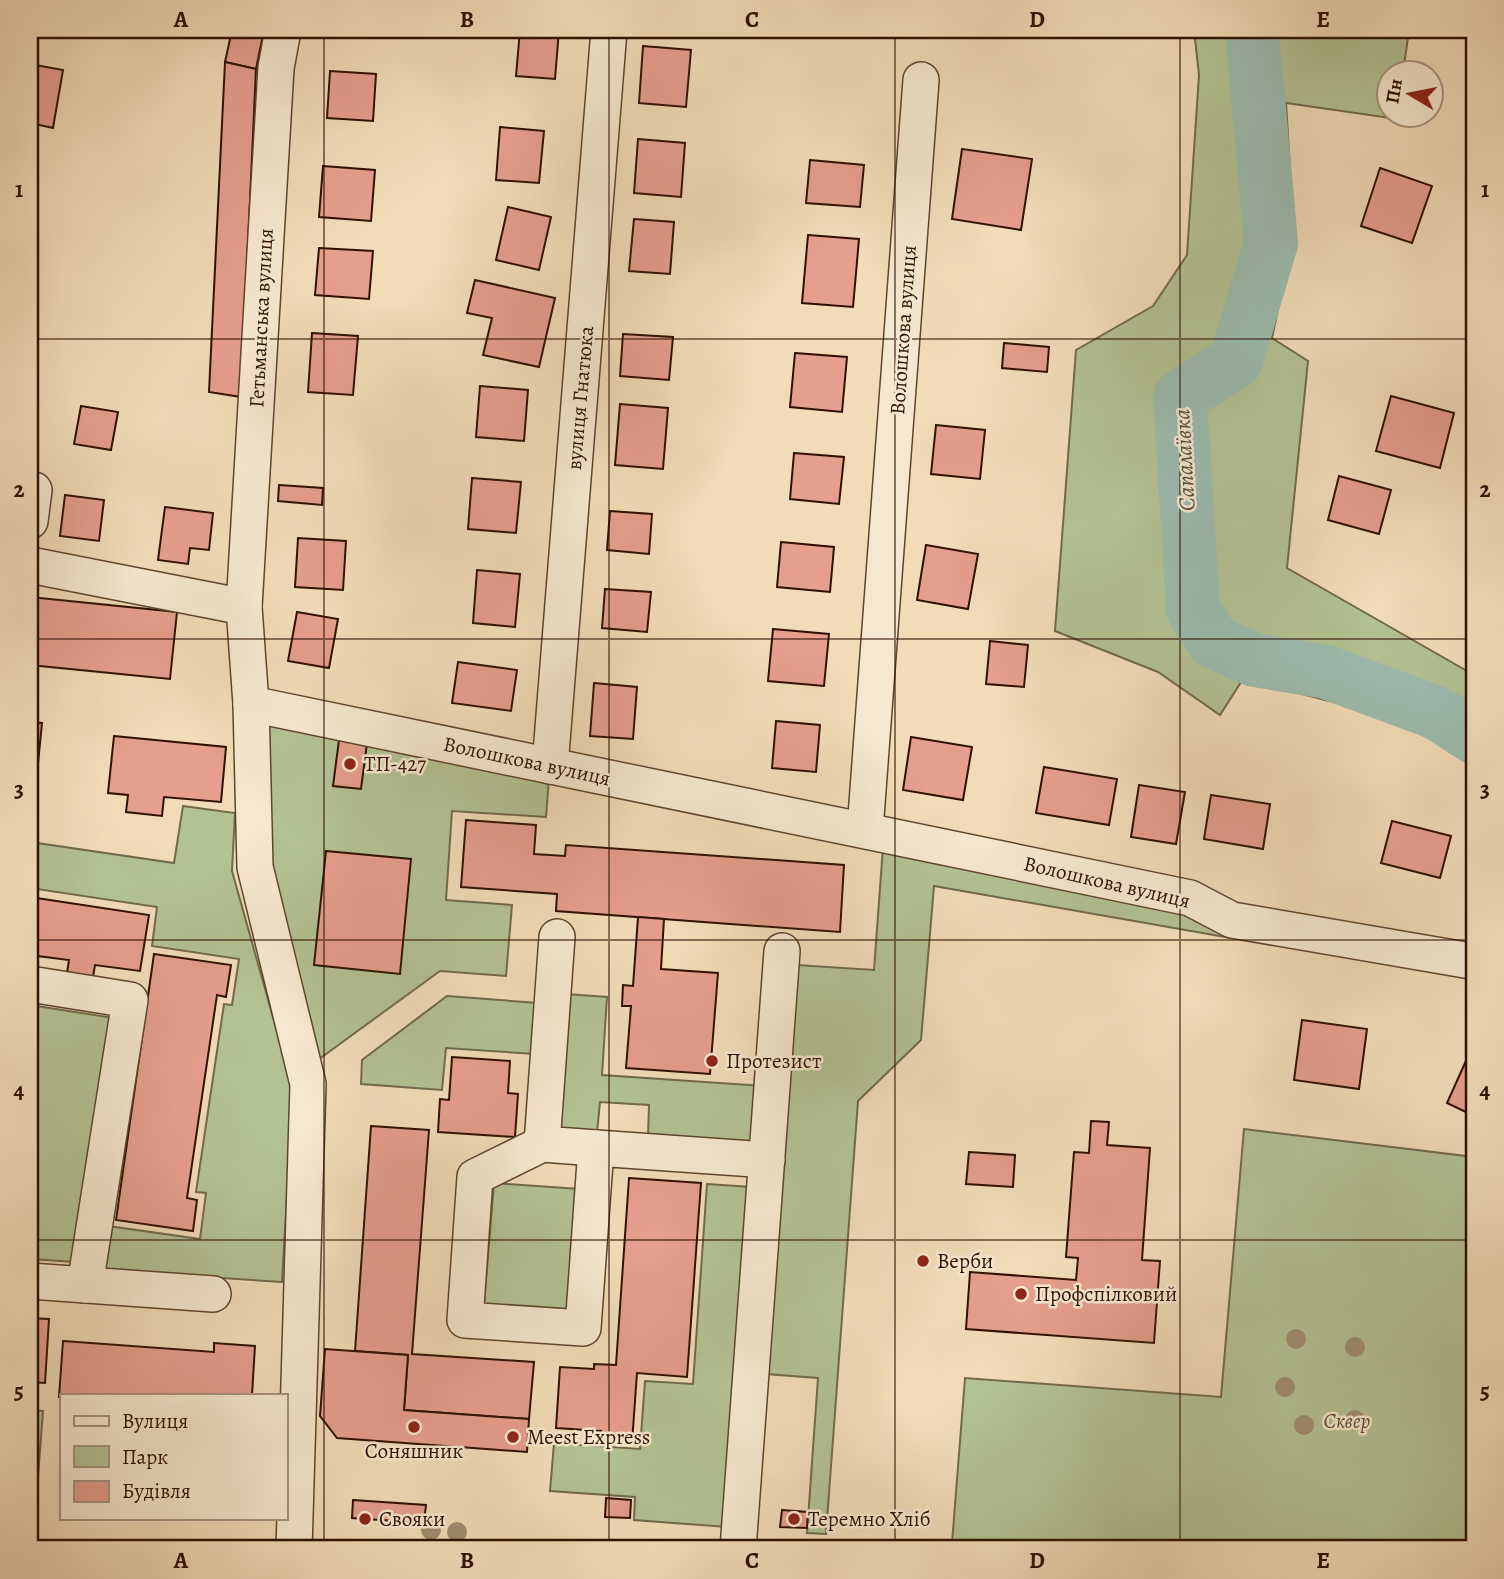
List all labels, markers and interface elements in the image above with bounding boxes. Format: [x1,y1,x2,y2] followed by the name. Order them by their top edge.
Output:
[173,4,189,35] text: A
[460,4,474,35] text: B
[745,4,759,35] text: C
[1029,4,1045,35] text: D
[1316,4,1330,35] text: E
[1374,60,1444,130] north arrow
[1379,77,1409,106] text: Пн
[15,174,23,205] text: 1
[1481,174,1489,205] text: 1
[242,228,280,408] street label: Гетьманська вулиця
[883,244,923,416] street label: Волошкова вулиця
[560,324,600,471] street label: вулиця Гнатюка
[1166,408,1203,512] water label: Сапалаївка
[13,474,25,505] text: 2
[1479,474,1491,505] text: 2
[441,730,613,792] street label: Волошкова вулиця
[364,750,426,778] place label: ТП-427
[342,756,358,772] marker: ТП-427
[14,774,24,805] text: 3
[1480,774,1490,805] text: 3
[1021,849,1193,915] street label: Волошкова вулиця
[726,1047,821,1075] place label: Протезист
[704,1053,720,1069] marker: Протезист
[14,1075,25,1106] text: 4
[1480,1075,1491,1106] text: 4
[937,1247,993,1275] place label: Верби
[915,1253,931,1269] marker: Верби
[1035,1280,1177,1308] place label: Профспілковий
[1013,1286,1029,1302] marker: Профспілковий
[14,1375,24,1406] text: 5
[1480,1375,1490,1406] text: 5
[60,1394,287,1520] legend
[122,1407,188,1435] text: Вулиця
[1324,1407,1371,1435] park label: Сквер
[406,1419,422,1435] marker: Соняшник
[527,1423,650,1451] place label: Meest Express
[505,1429,521,1445] marker: Meest Express
[365,1437,463,1465] place label: Соняшник
[122,1443,168,1471] text: Парк
[122,1477,191,1505] text: Будівля
[379,1505,445,1533] place label: Свояки
[808,1505,931,1533] place label: Теремно Хліб
[357,1511,373,1527] marker: Свояки
[786,1511,802,1527] marker: Теремно Хліб
[173,1545,189,1576] text: A
[460,1545,474,1576] text: B
[745,1545,759,1576] text: C
[1029,1545,1045,1576] text: D
[1316,1545,1330,1576] text: E

